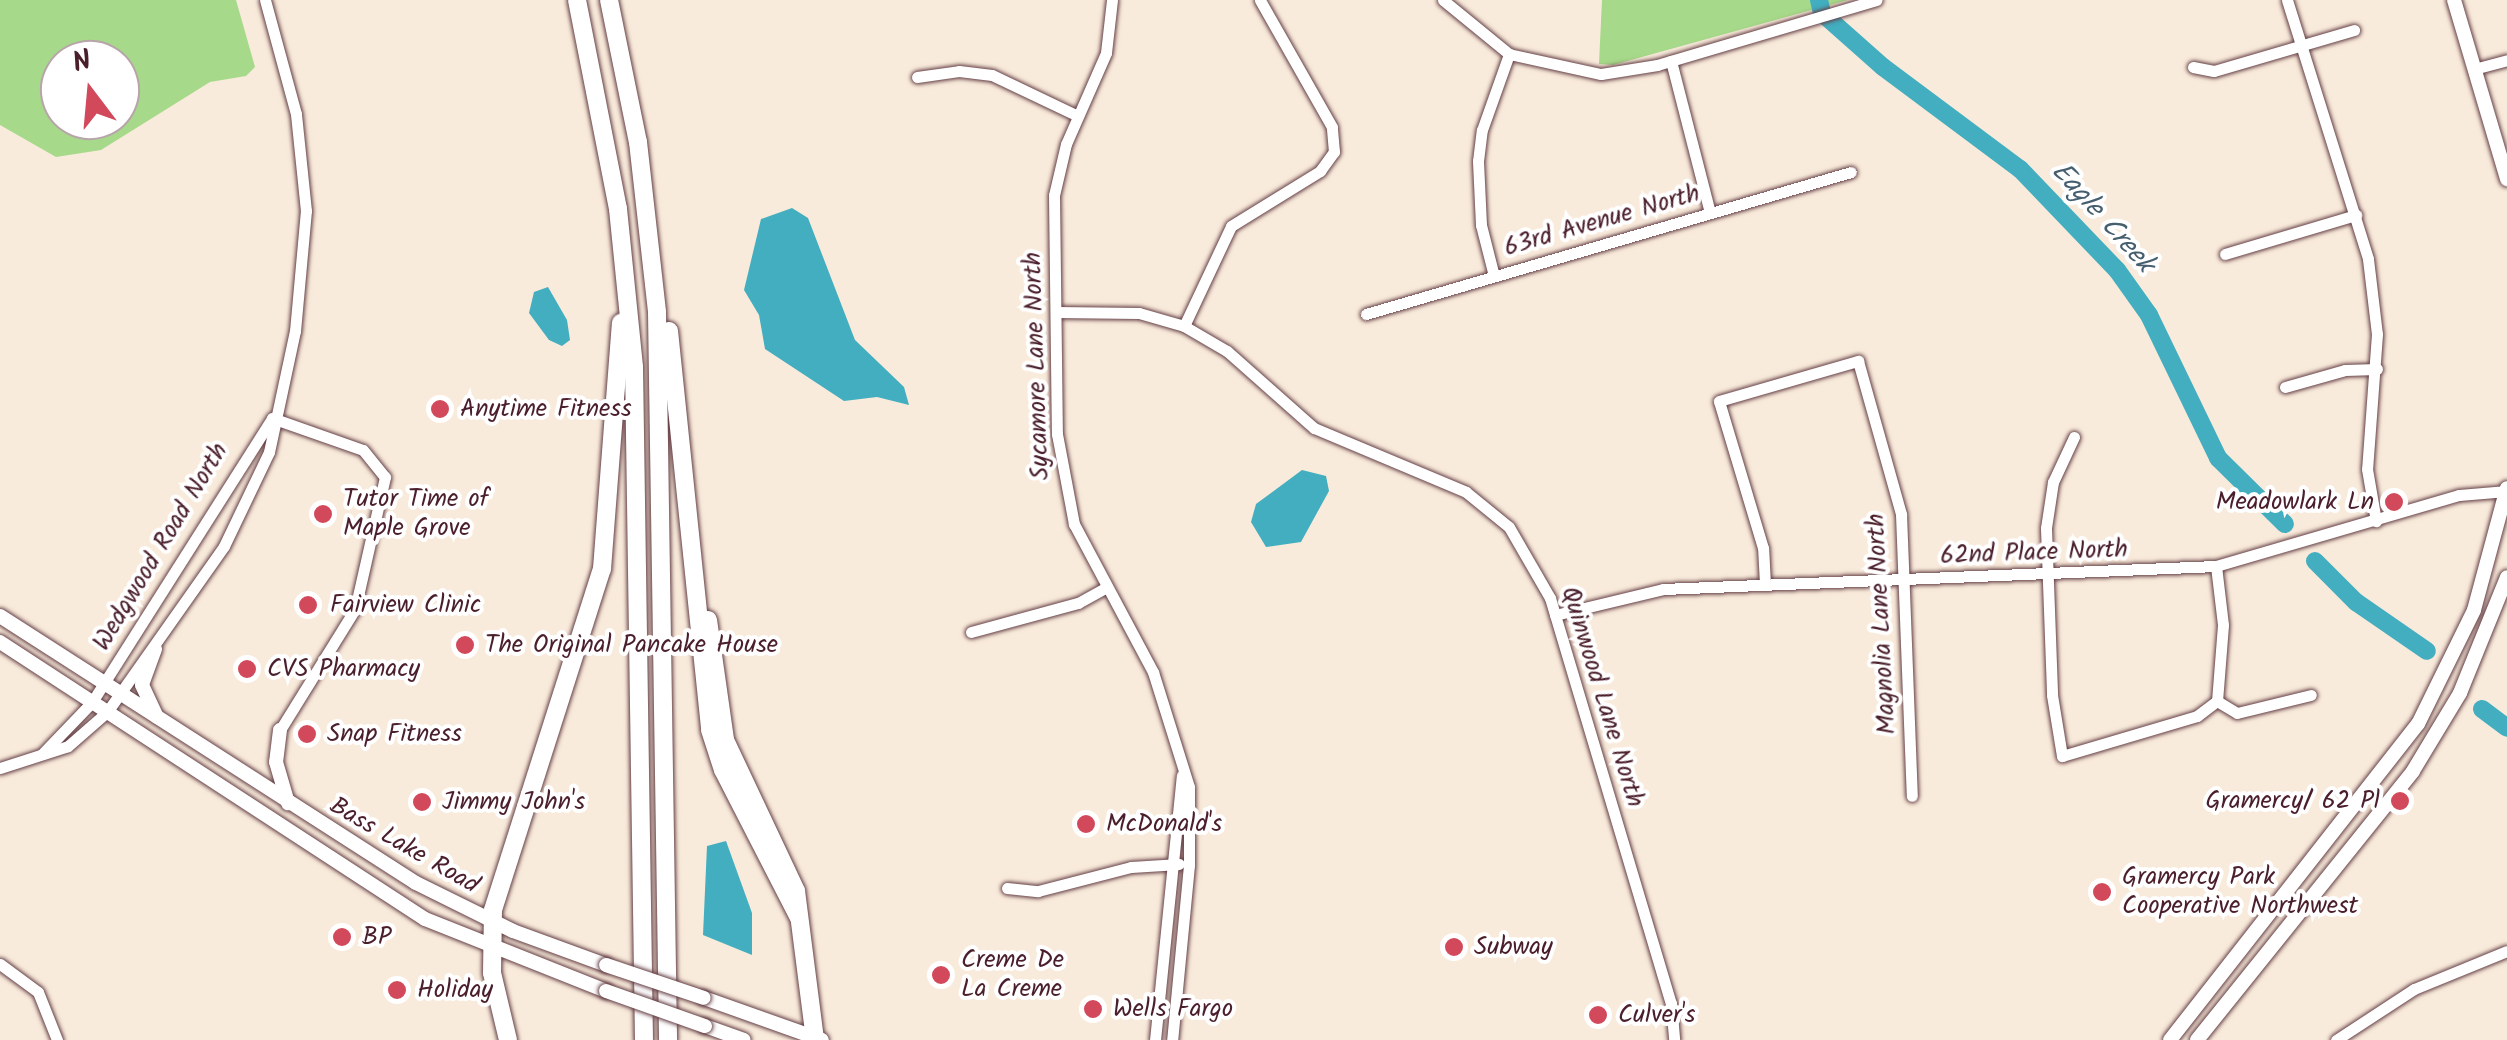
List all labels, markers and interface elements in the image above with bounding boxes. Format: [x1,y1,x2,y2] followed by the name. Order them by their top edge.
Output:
[67,39,97,87] text: N
[40,40,140,140] north arrow
[2043,156,2161,280] water label: Eagle Creek
[1501,179,1703,263] street label: 63rd Avenue North
[1018,251,1056,481] street label: Sycamore Lane North
[460,394,632,424] place label: Anytime Fitness
[429,398,451,420] marker: Anytime Fitness
[87,438,235,656] street label: Wedgwood Road North
[343,485,489,544] place label: Tutor Time of Maple Grove
[2216,487,2374,517] place label: Meadowlark Ln
[2383,491,2405,513] marker: Meadowlark Ln
[312,503,334,525] marker: Tutor Time of Maple Grove
[1861,513,1903,735] street label: Magnolia Lane North
[1940,535,2128,571] street label: 62nd Place North
[1554,583,1650,811] street label: Quinwood Lane North
[330,590,481,620] place label: Fairview Clinic
[295,592,321,618] marker: Fairview Clinic
[485,630,778,660] place label: The Original Pancake House
[454,634,476,656] marker: The Original Pancake House
[267,654,420,684] place label: CVS Pharmacy
[236,658,258,680] marker: CVS Pharmacy
[327,719,462,749] place label: Snap Fitness
[296,723,318,745] marker: Snap Fitness
[2205,786,2380,816] place label: Gramercy/ 62 Pl
[442,787,585,817] place label: Jimmy John's
[2389,790,2411,812] marker: Gramercy/ 62 Pl
[324,791,484,901] street label: Bass Lake Road
[411,791,433,813] marker: Jimmy John's
[1106,809,1222,839] place label: McDonald's
[1075,813,1097,835] marker: McDonald's
[2122,863,2358,922] place label: Gramercy Park Cooperative Northwest
[2091,881,2113,903] marker: Gramercy Park Cooperative Northwest
[362,922,391,952] place label: BP
[331,926,353,948] marker: BP
[1474,932,1553,962] place label: Subway
[1443,936,1465,958] marker: Subway
[961,946,1064,1005] place label: Creme De La Creme
[930,964,952,986] marker: Creme De La Creme
[417,975,493,1005] place label: Holiday
[386,979,408,1001] marker: Holiday
[1113,994,1233,1024] place label: Wells Fargo
[1082,998,1104,1020] marker: Wells Fargo
[1618,1000,1695,1030] place label: Culver's
[1587,1004,1609,1026] marker: Culver's

